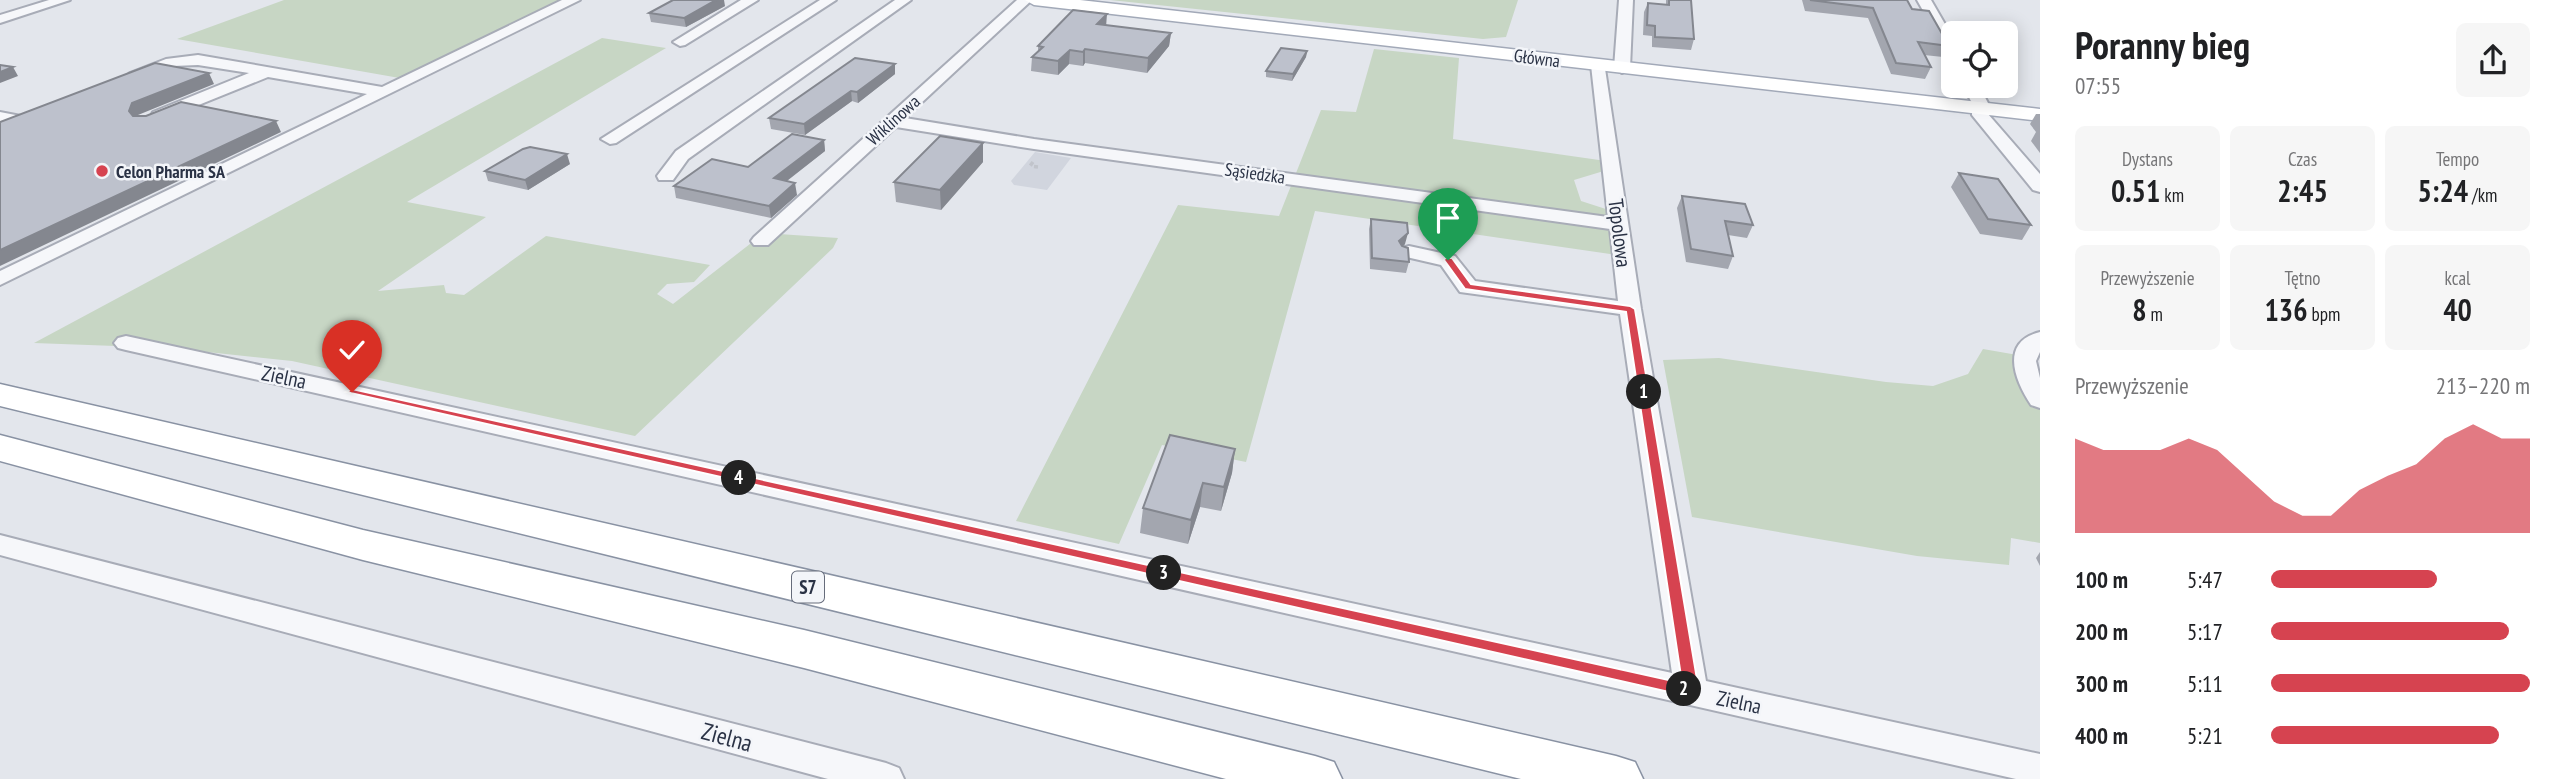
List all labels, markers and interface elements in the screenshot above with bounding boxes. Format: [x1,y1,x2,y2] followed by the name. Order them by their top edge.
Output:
[2075,20,2250,69] text: Poranny bieg
[1941,21,2018,98] map controls
[1941,21,2018,98] button: locate
[2456,23,2530,97] button: share
[1513,44,1561,72] street label: Główna
[2075,71,2121,100] text: 07:55
[861,90,925,150] street label: Wiklinowa
[2122,147,2173,171] text: Dystans
[2288,147,2317,171] text: Czas
[2436,147,2479,171] text: Tempo
[1223,157,1287,189] street label: Sąsiedzka
[116,160,226,183] place label: Celon Pharma SA
[94,163,110,179] marker: Celon Pharma SA
[2111,171,2160,210] text: 0.51
[2277,171,2328,210] text: 2:45
[2418,171,2468,210] text: 5:24
[2160,183,2184,207] text: km
[2468,183,2497,207] text: /km
[1418,188,1478,260] pin
[1602,197,1638,269] street label: Topolowa
[1429,199,1467,237] icon: arrive
[2100,266,2195,290] text: Przewyższenie
[2284,266,2321,290] text: Tętno
[2445,266,2470,290] text: kcal
[2132,290,2146,329] text: 8
[2265,290,2308,329] text: 136
[2443,290,2472,329] text: 40
[2146,302,2163,326] text: m
[2308,302,2340,326] text: bpm
[322,320,382,392] pin
[333,331,371,369] icon: check
[259,359,309,395] street label: Zielna
[2075,371,2189,400] text: Przewyższenie
[2436,371,2530,400] text: 213–220 m
[1626,374,1662,410] pin: 1
[1639,379,1648,403] text: 1
[722,461,756,496] pin: 4
[734,465,743,489] text: 4
[1146,556,1182,590] pin: 3
[1159,560,1168,584] text: 3
[2075,565,2128,594] text: 100 m
[2187,565,2223,594] text: 5:47
[792,572,824,602] road number: S7
[2075,617,2128,646] text: 200 m
[2187,617,2223,646] text: 5:17
[2075,669,2128,698] text: 300 m
[2187,669,2223,698] text: 5:11
[1666,672,1702,706] pin: 2
[1679,676,1688,700] text: 2
[1714,684,1764,720] street label: Zielna
[698,715,756,759] street label: Zielna
[2075,721,2128,750] text: 400 m
[2187,721,2223,750] text: 5:21

